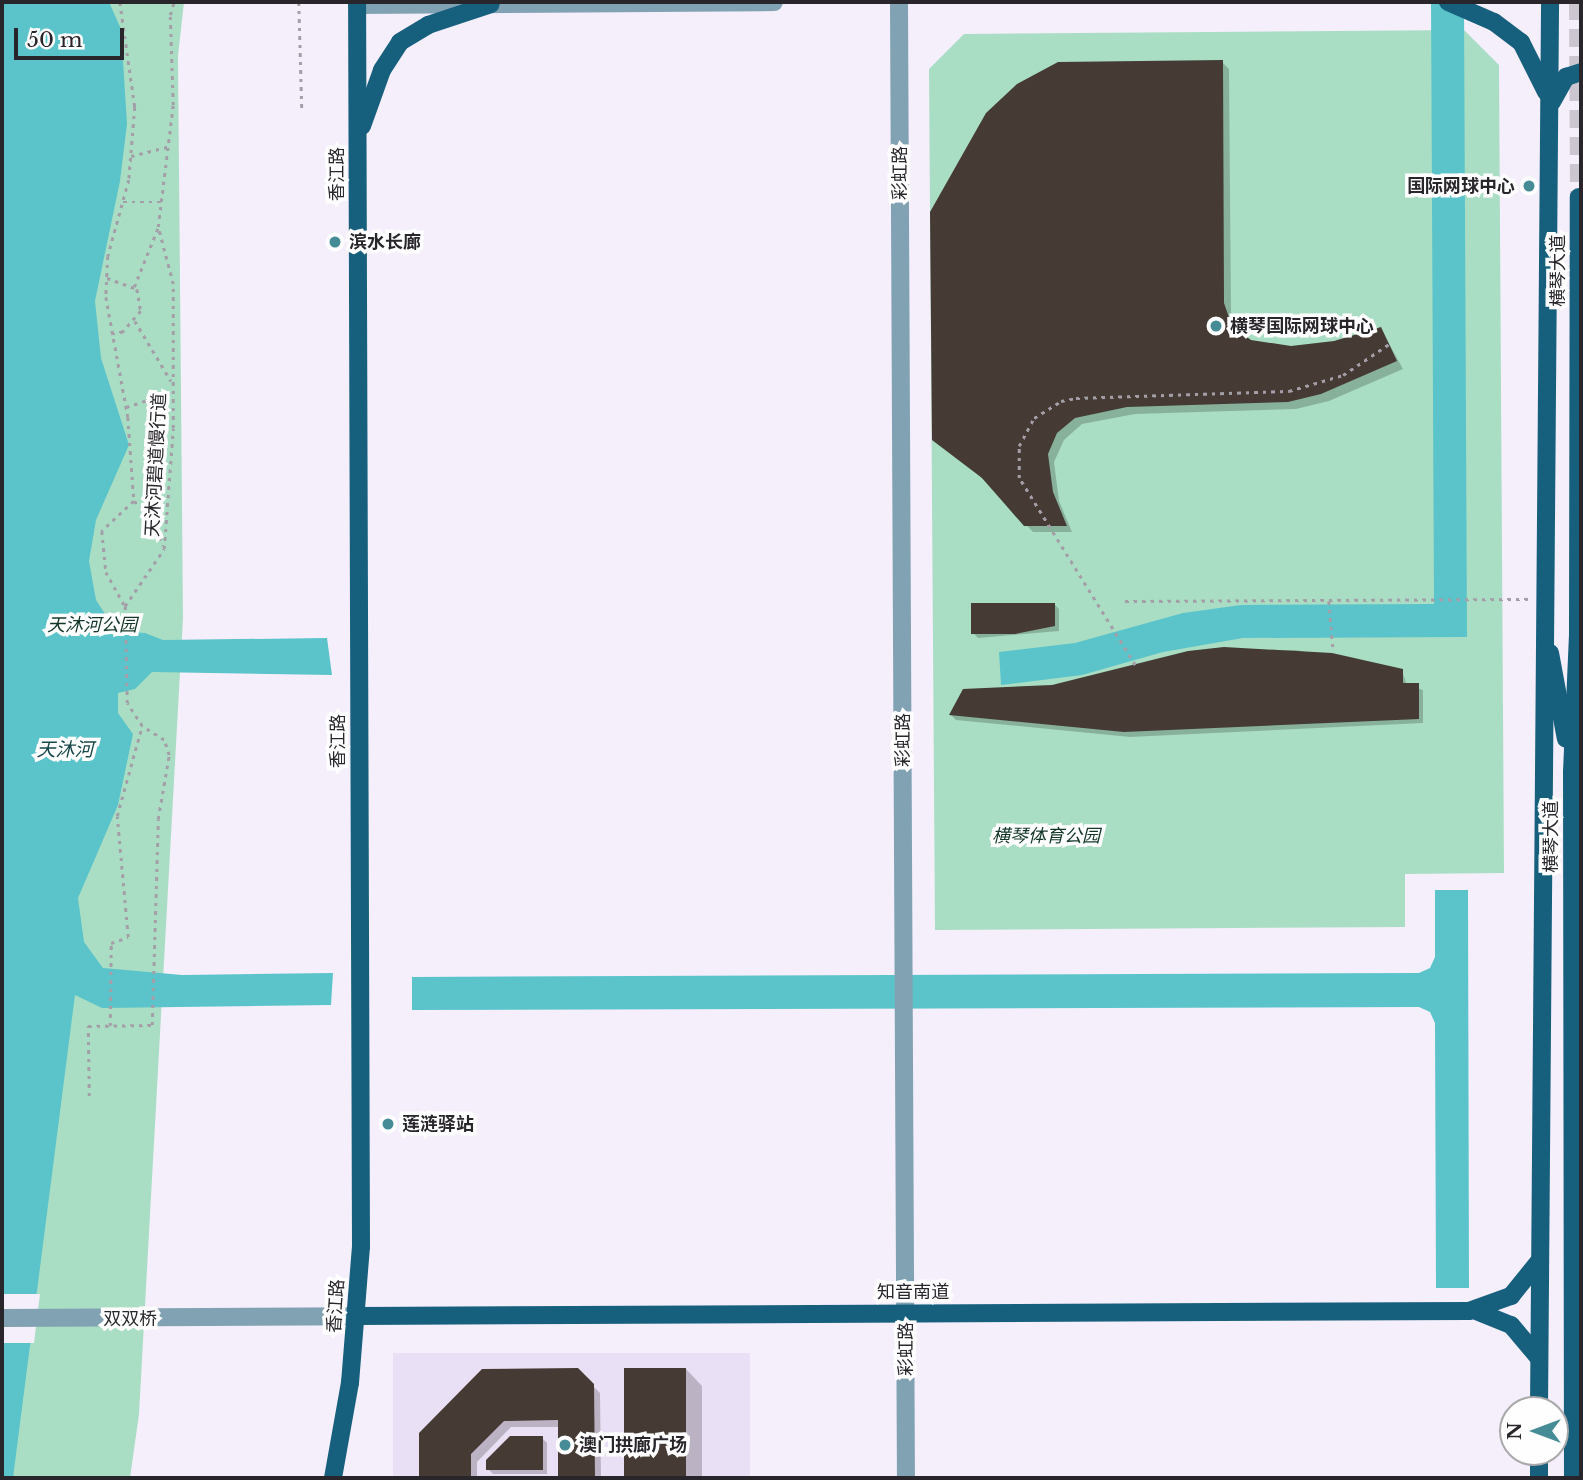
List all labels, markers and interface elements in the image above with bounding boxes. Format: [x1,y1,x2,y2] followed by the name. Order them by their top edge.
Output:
[18,14,128,58] scale bar
[27,27,82,53] text: 50 m
[889,146,911,200] street label: 彩虹路
[326,147,348,201] street label: 香江路
[1407,175,1515,197] place label: 国际网球中心
[1521,178,1537,194] marker: 国际网球中心
[349,231,421,253] place label: 滨水长廊
[327,234,343,250] marker: 滨水长廊
[1547,235,1569,307] street label: 横琴大道
[1230,315,1374,337] place label: 横琴国际网球中心
[1208,318,1224,334] marker: 横琴国际网球中心
[141,393,171,537] street label: 天沐河碧道慢行道
[47,614,137,636] park label: 天沐河公园
[892,713,914,767] street label: 彩虹路
[327,714,349,768] street label: 香江路
[37,739,93,761] water label: 天沐河
[1540,801,1562,873] street label: 横琴大道
[992,825,1100,847] park label: 横琴体育公园
[402,1113,474,1135] place label: 莲涟驿站
[380,1116,396,1132] marker: 莲涟驿站
[323,1278,349,1334] street label: 香江路
[877,1281,949,1303] street label: 知音南道
[103,1308,157,1330] street label: 双双桥
[895,1322,917,1376] street label: 彩虹路
[1499,1396,1569,1466] north arrow
[1503,1422,1526,1440] text: N
[579,1434,687,1456] place label: 澳门拱廊广场
[557,1437,573,1453] marker: 澳门拱廊广场

